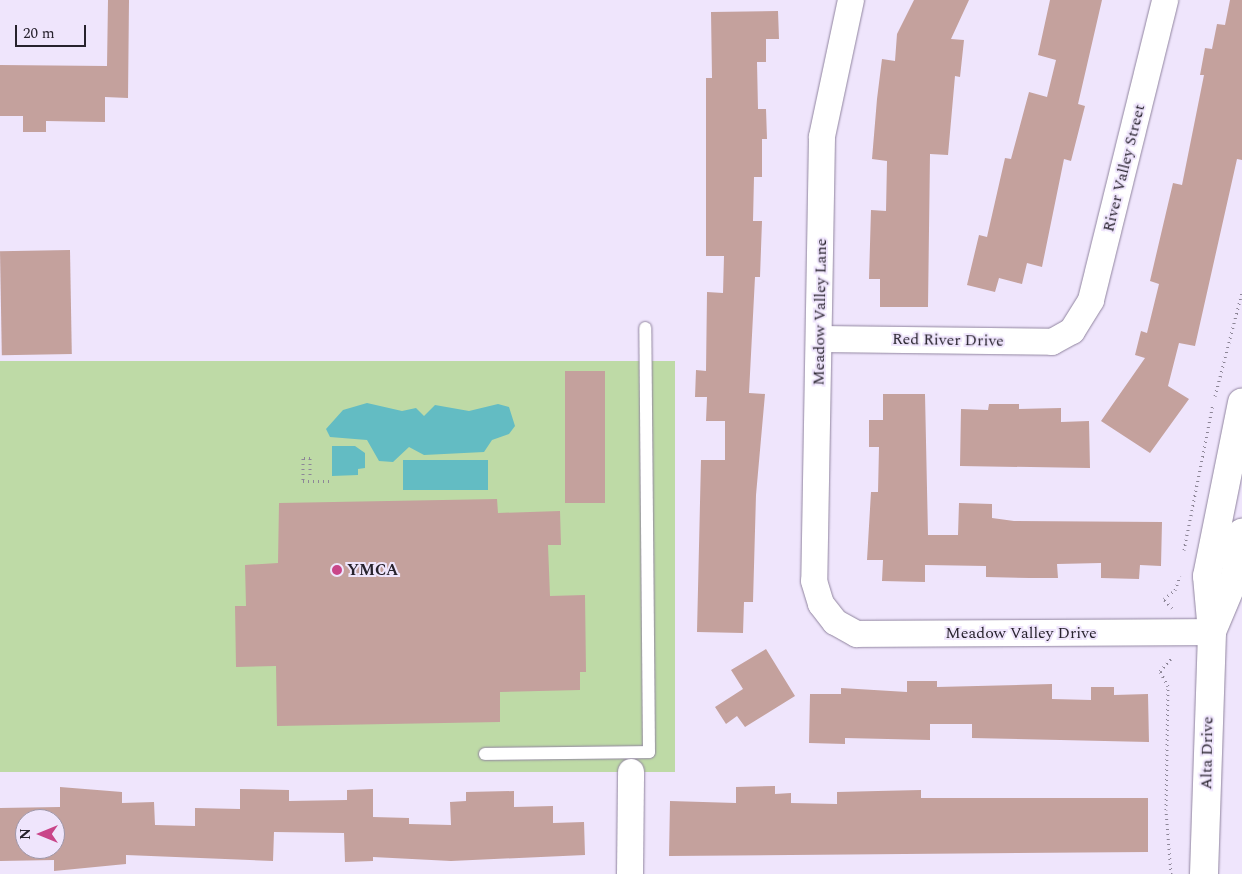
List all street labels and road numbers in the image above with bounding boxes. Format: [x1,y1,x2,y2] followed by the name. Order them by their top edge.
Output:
[1099,102,1149,234] street label: River Valley Street
[809,238,831,386] street label: Meadow Valley Lane
[892,329,1004,351] street label: Red River Drive
[945,623,1097,643] street label: Meadow Valley Drive
[1197,716,1217,790] street label: Alta Drive

